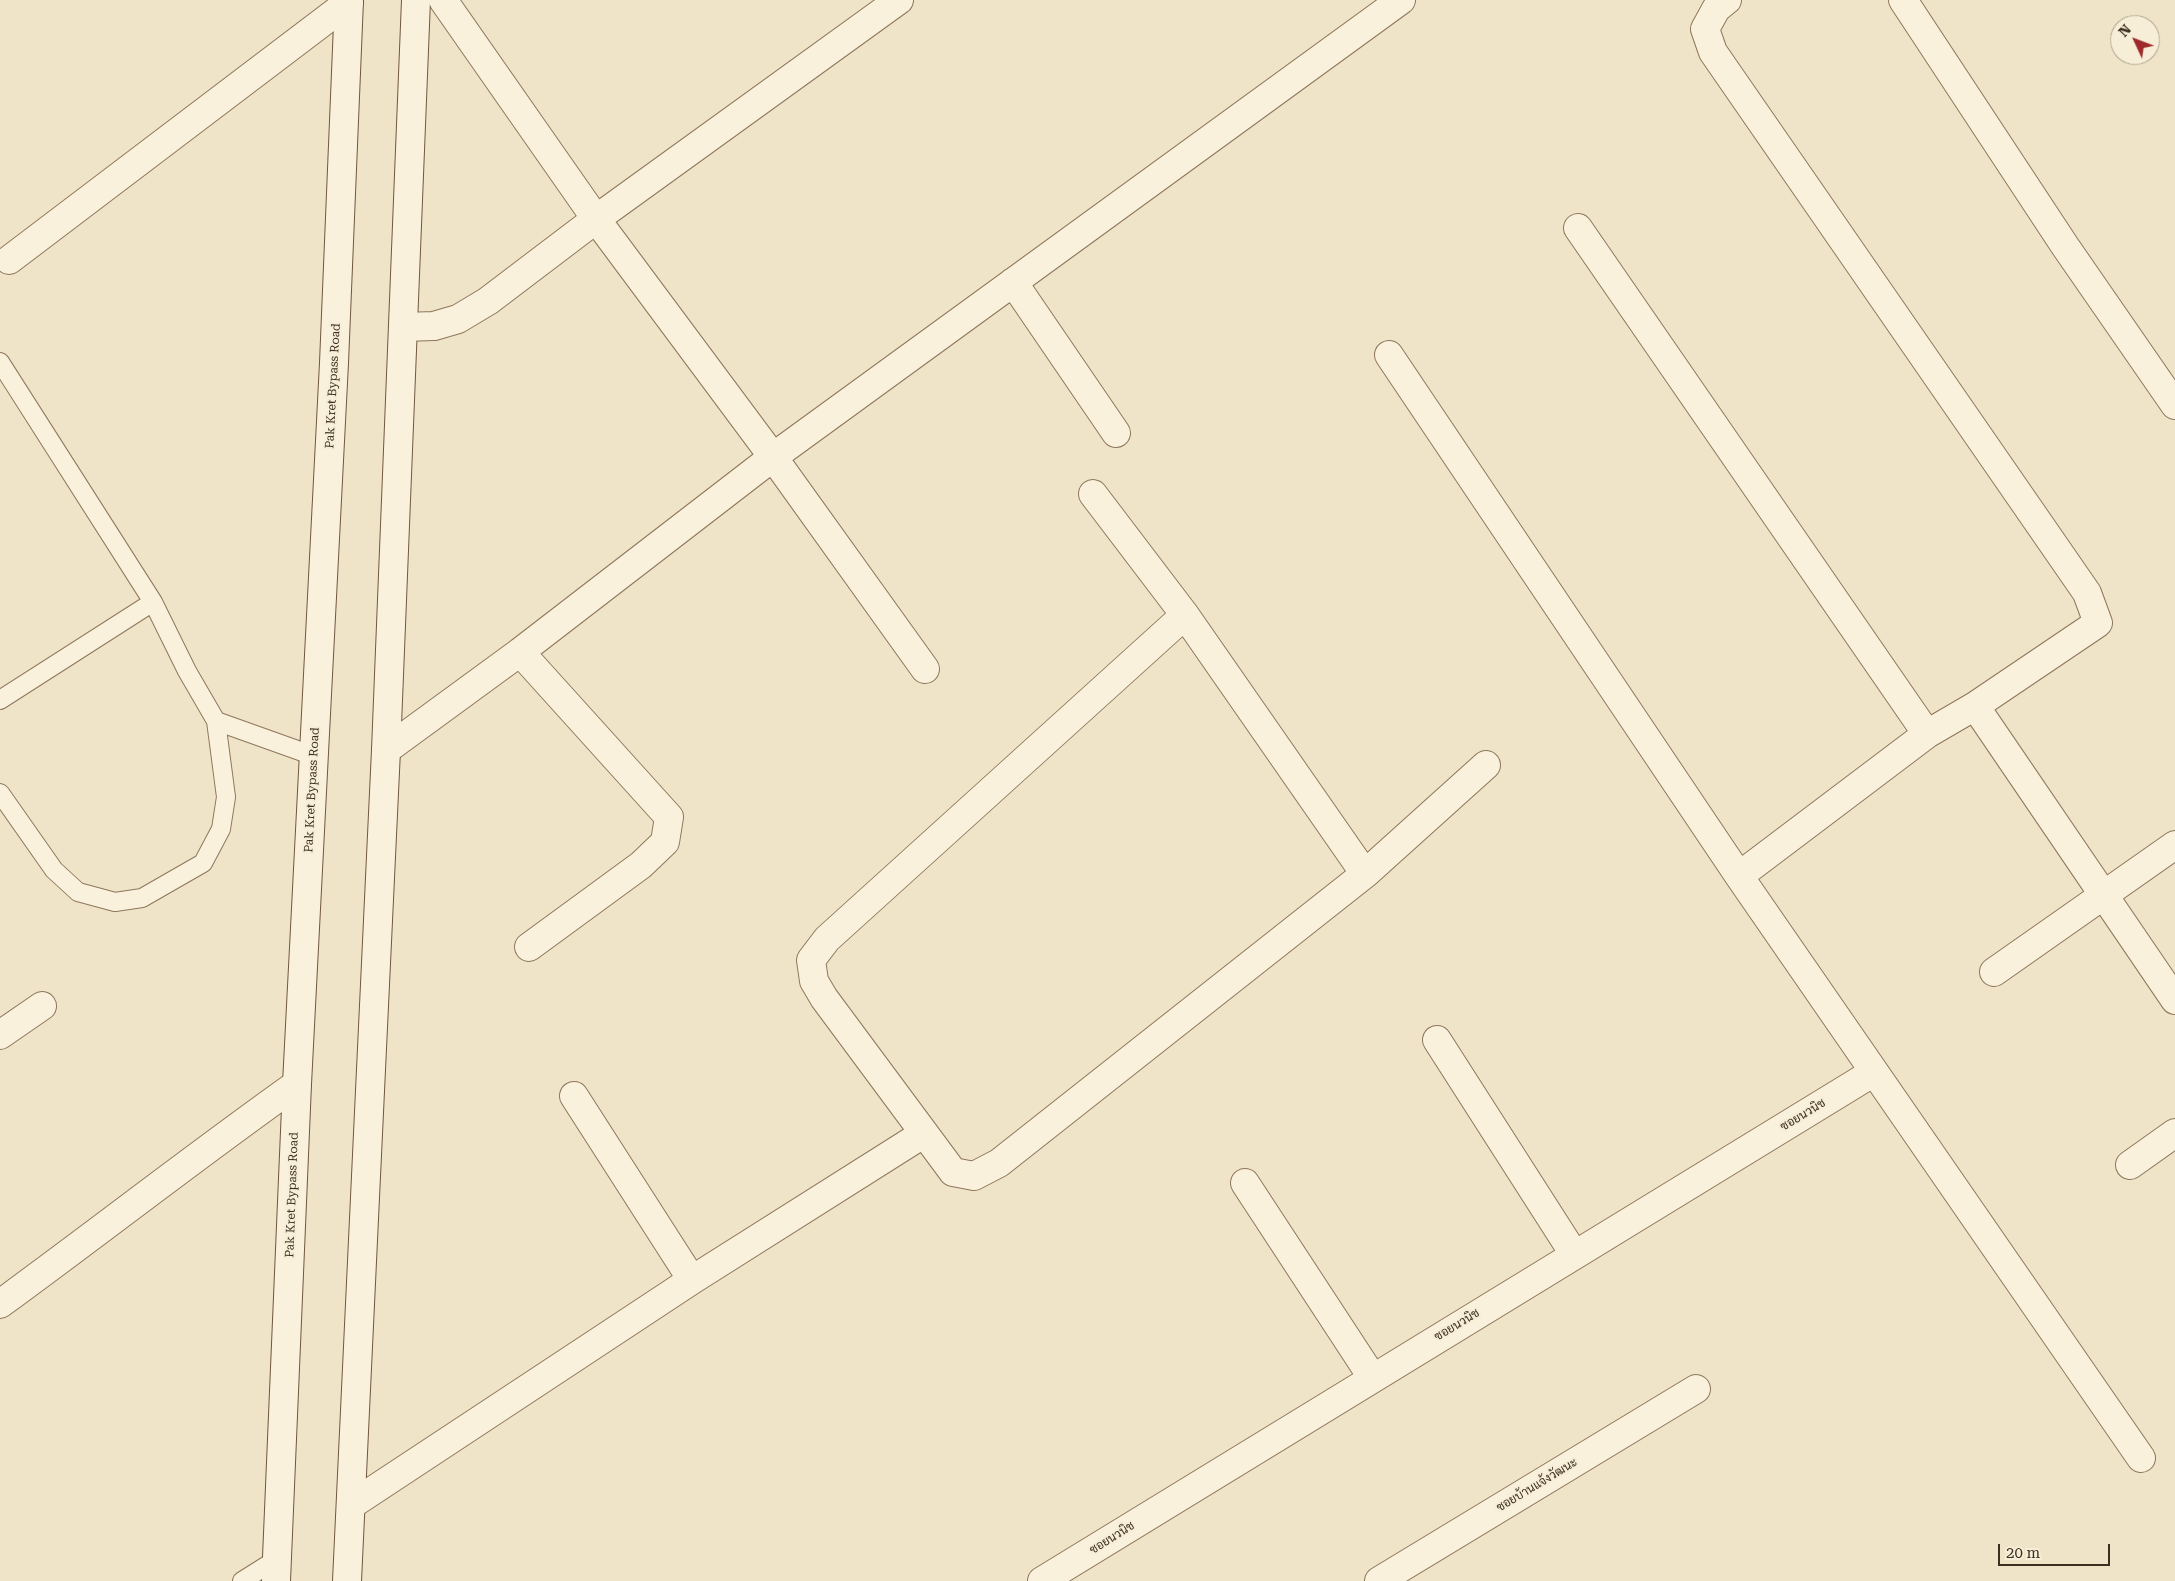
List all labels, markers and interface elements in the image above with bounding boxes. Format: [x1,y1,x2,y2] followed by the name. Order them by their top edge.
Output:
[2110,15,2160,65] north arrow
[2115,21,2134,40] text: N
[323,323,343,449] street label: Pak Kret Bypass Road
[302,727,322,853] street label: Pak Kret Bypass Road
[1778,1096,1828,1134] street label: ซอยนวนิช
[283,1132,301,1258] street label: Pak Kret Bypass Road
[1432,1306,1482,1344] street label: ซอยนวนิช
[1494,1455,1580,1515] street label: ซอยบ้านแจ้งวัฒนะ
[1087,1519,1137,1557] street label: ซอยนวนิช
[2000,1534,2112,1566] scale bar
[2006,1544,2040,1562] text: 20 m

